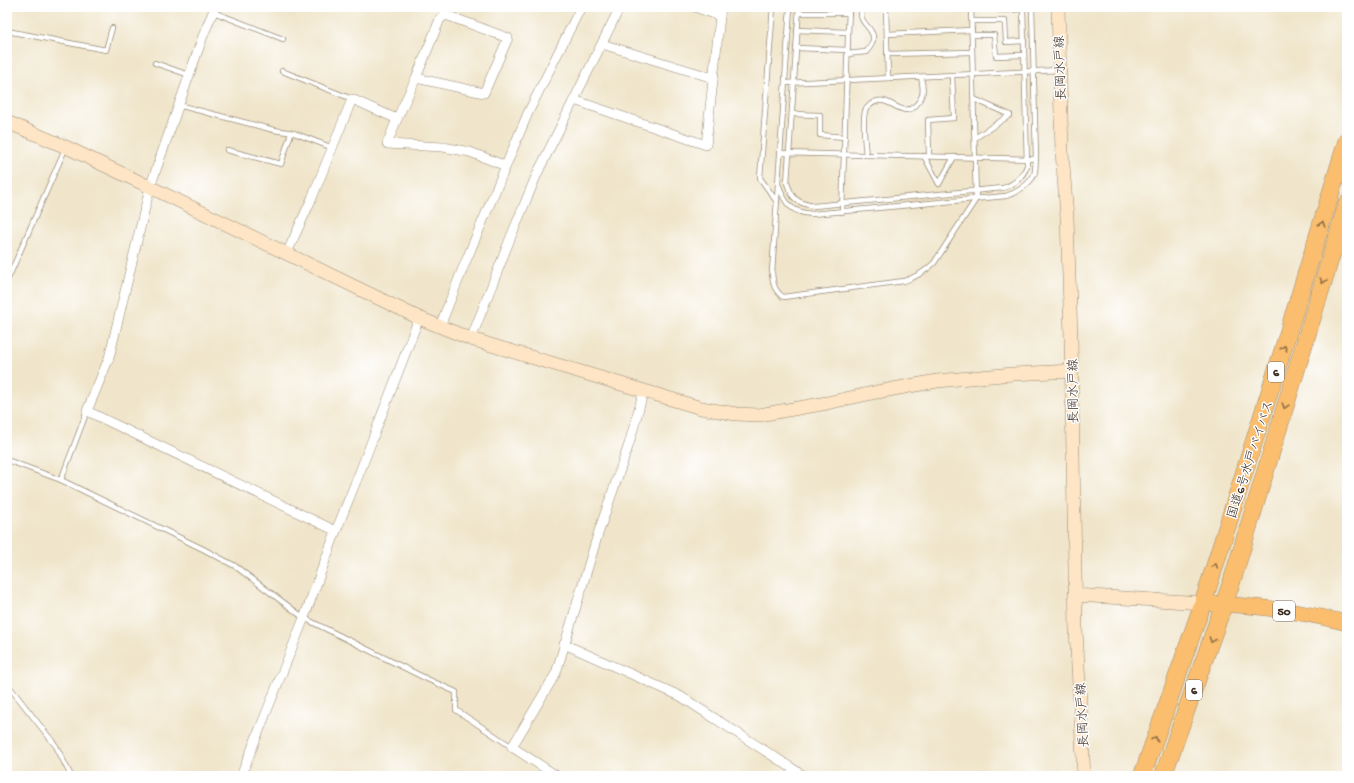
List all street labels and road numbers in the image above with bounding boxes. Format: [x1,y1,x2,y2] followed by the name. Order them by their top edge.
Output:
[1052,34,1070,101] street label: 長岡水戸線
[1065,357,1083,424] street label: 長岡水戸線
[1268,362,1284,382] road number: 6
[1224,398,1278,521] street label: 国道6号水戸バイパス
[1273,601,1295,621] road number: 50
[1186,680,1202,700] road number: 6
[1073,681,1093,748] street label: 長岡水戸線

